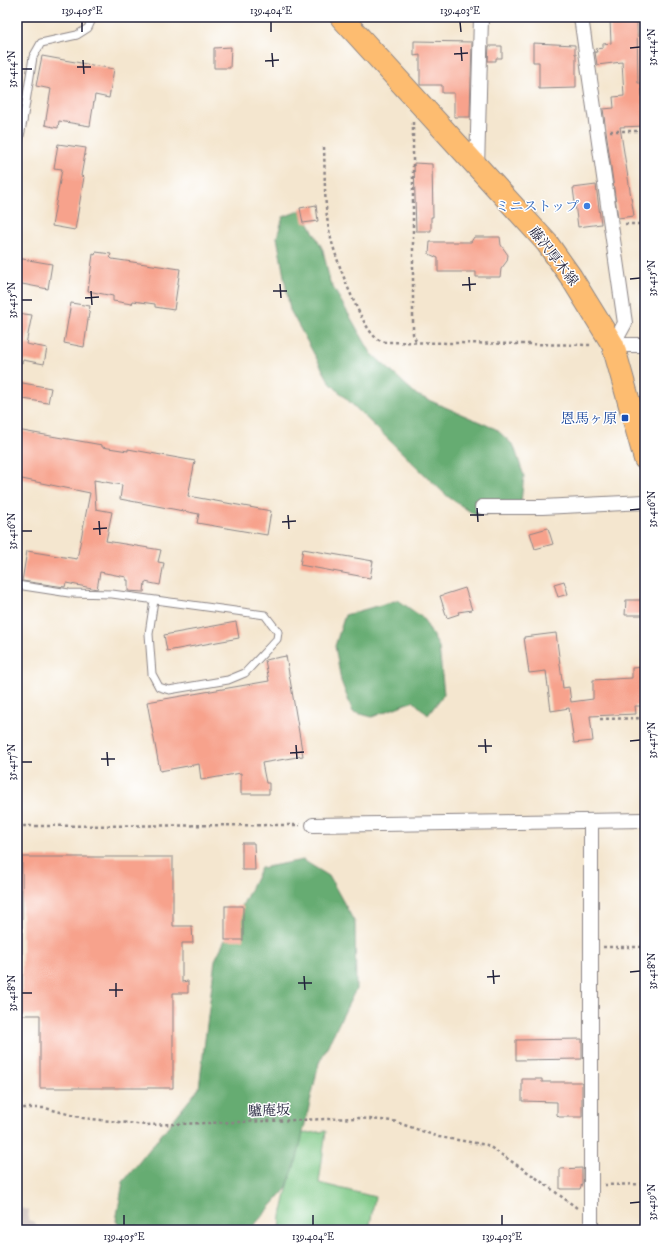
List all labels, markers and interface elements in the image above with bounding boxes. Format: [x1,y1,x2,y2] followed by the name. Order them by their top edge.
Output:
[61,5,103,17] text: 139.405°E
[250,5,292,17] text: 139.404°E
[440,5,480,17] text: 139.403°E
[646,28,658,66] text: 35.414°N
[6,50,18,88] text: 35.414°N
[495,198,579,216] place label: ミニストップ
[582,201,592,211] marker: ミニストップ
[525,223,582,290] street label: 藤沢厚木線
[646,260,658,296] text: 35.415°N
[6,282,18,318] text: 35.415°N
[561,410,617,428] place label: 恩馬ヶ原
[620,413,630,423] marker: 恩馬ヶ原
[646,491,658,527] text: 35.416°N
[6,513,18,549] text: 35.416°N
[646,722,658,758] text: 35.417°N
[6,744,18,780] text: 35.417°N
[646,953,658,989] text: 35.418°N
[6,975,18,1011] text: 35.418°N
[248,1101,290,1121] street label: 驢庵坂
[646,1184,658,1220] text: 35.419°N
[103,1231,145,1243] text: 139.405°E
[292,1231,334,1243] text: 139.404°E
[482,1231,522,1243] text: 139.403°E

